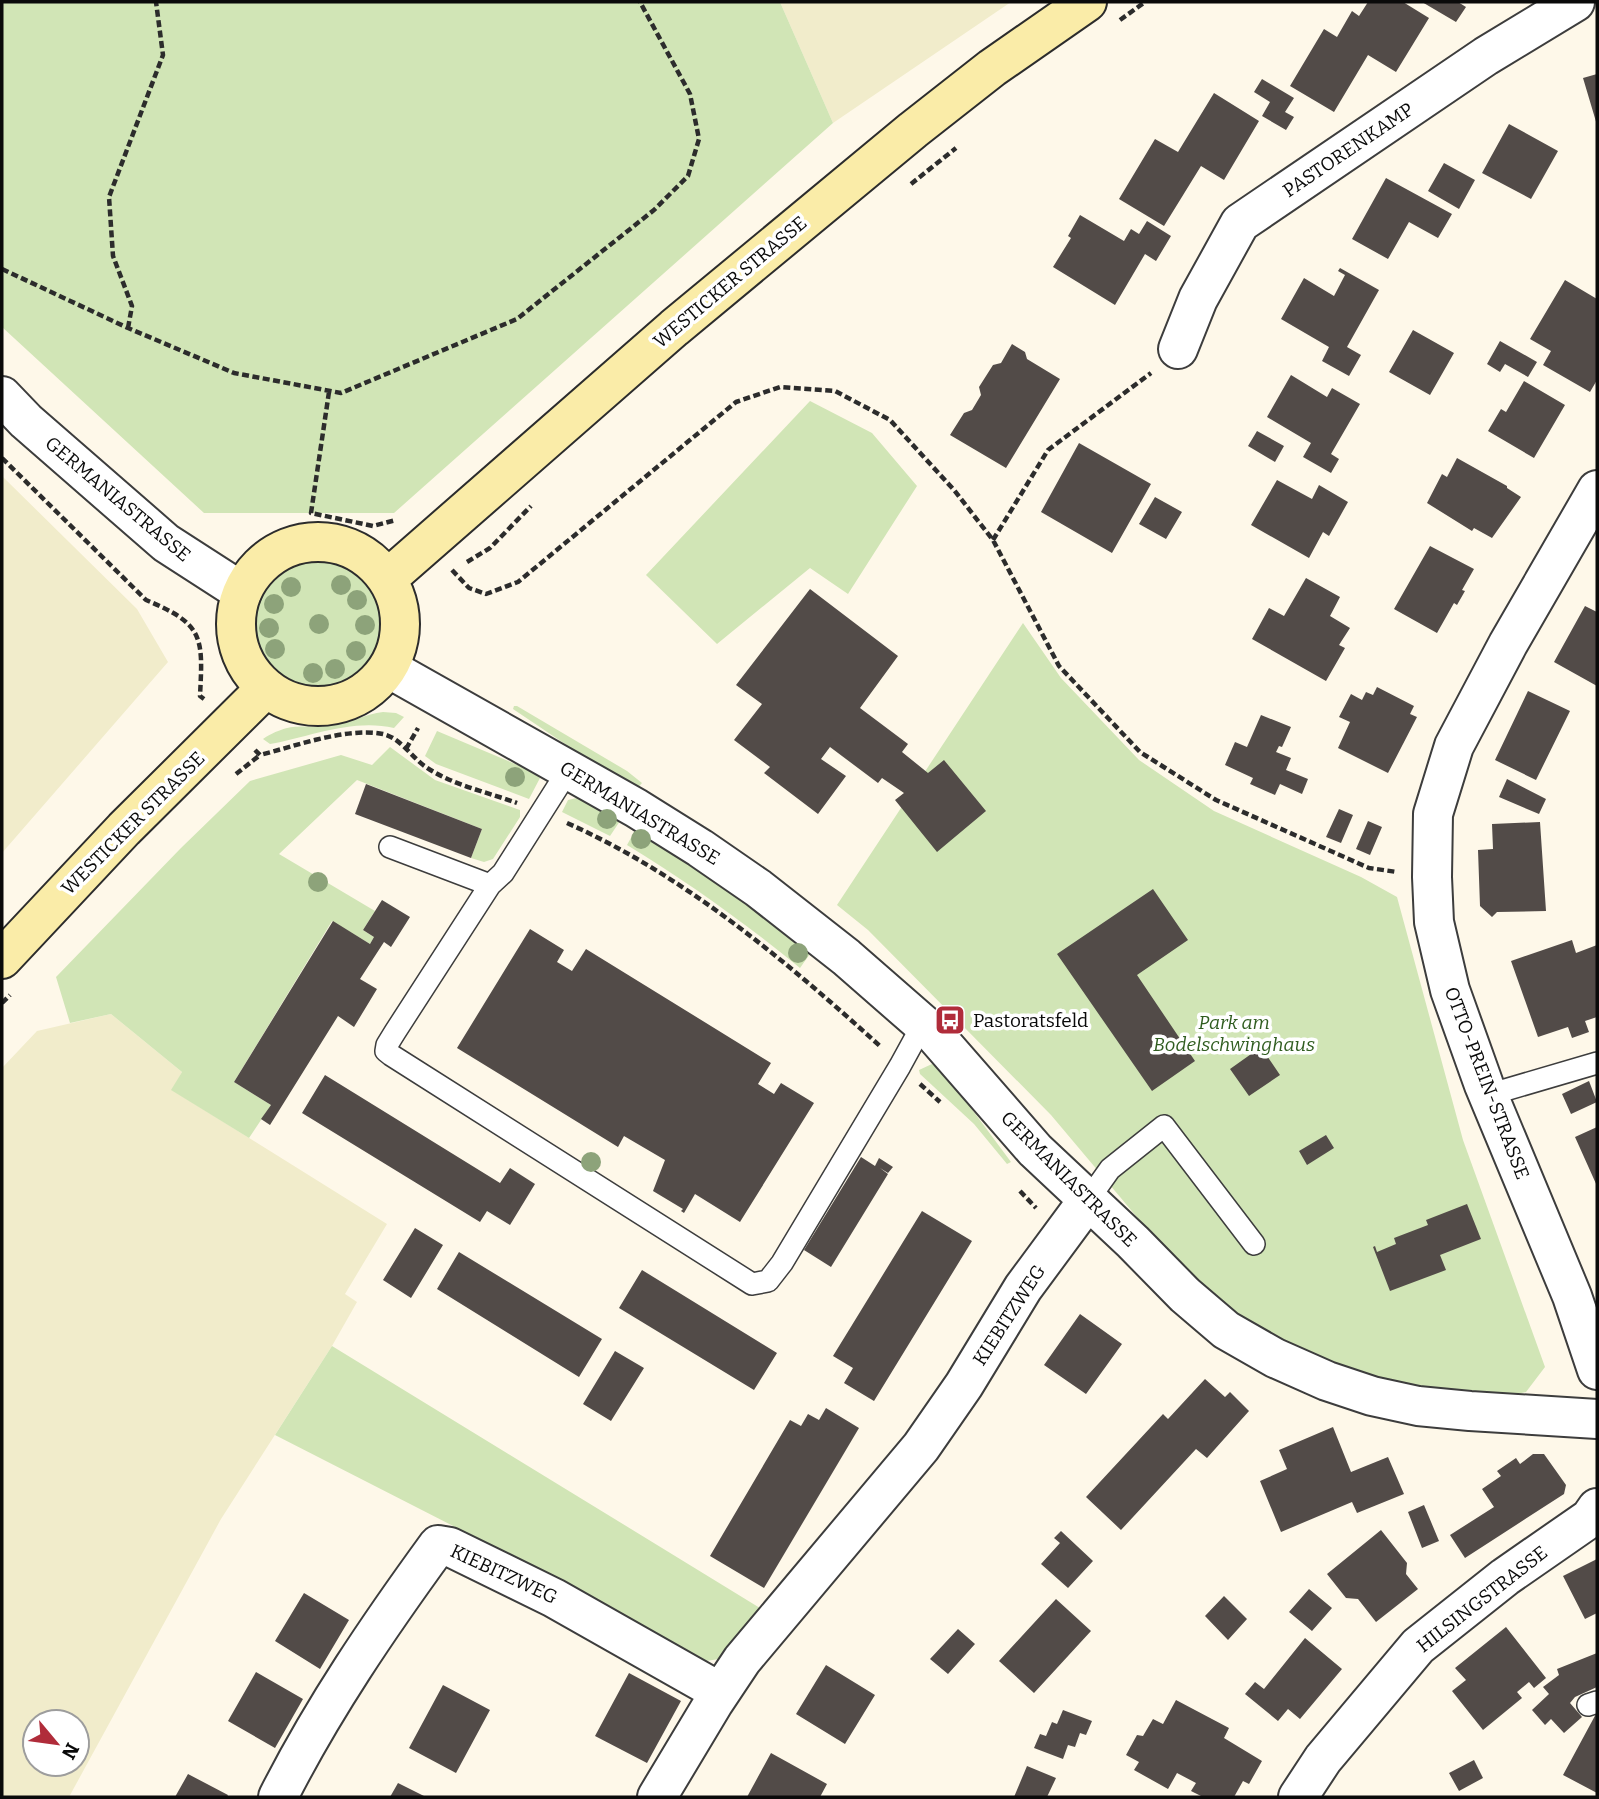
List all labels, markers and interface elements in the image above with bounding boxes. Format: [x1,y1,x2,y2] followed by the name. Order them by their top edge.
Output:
[1278,98,1418,202] street label: PASTORENKAMP
[649,211,811,353] street label: WESTICKER STRASSE
[41,431,195,567] street label: GERMANIASTRASSE
[57,747,209,899] street label: WESTICKER STRASSE
[556,756,724,870] street label: GERMANIASTRASSE
[1440,983,1534,1183] street label: OTTO-PREIN-STRASSE
[933,1003,967,1037] bus stop icon: Pastoratsfeld
[973,1009,1088,1032] place label: Pastoratsfeld
[1153,1011,1315,1056] park label: Park am Bodelschwinghaus
[996,1106,1142,1252] street label: GERMANIASTRASSE
[968,1260,1050,1370] street label: KIEBITZWEG
[447,1539,561,1609] street label: KIEBITZWEG
[1412,1541,1552,1657] street label: HILSINGSTRASSE
[21,1708,91,1778] north arrow
[57,1739,84,1763] text: N

